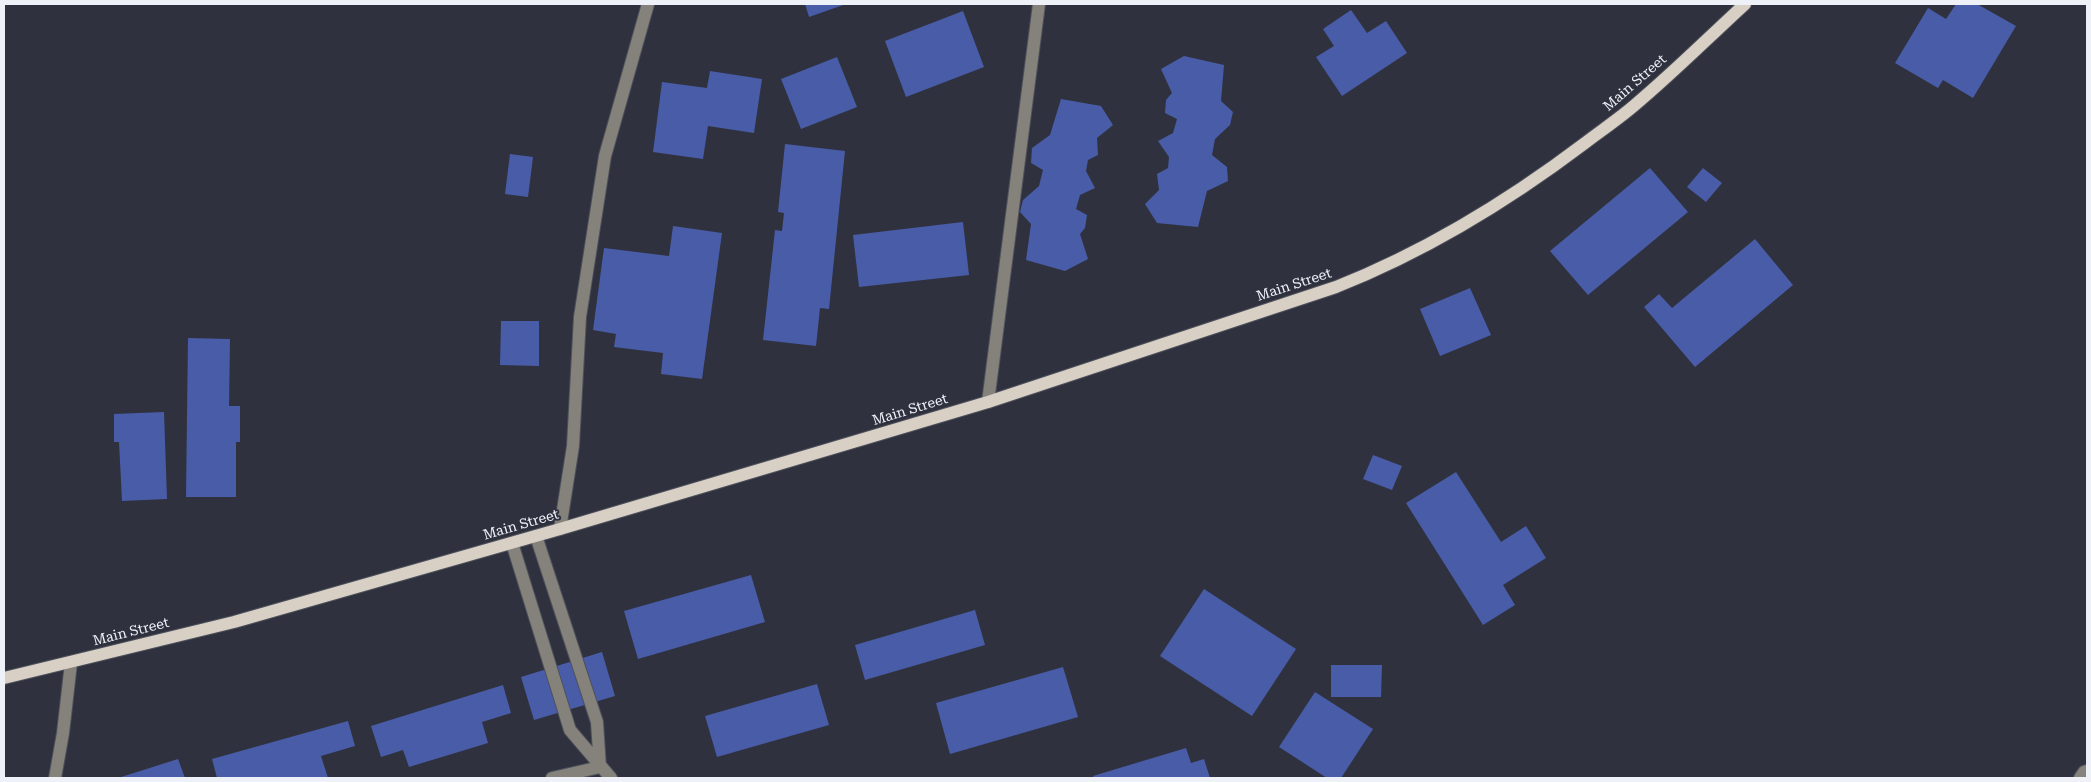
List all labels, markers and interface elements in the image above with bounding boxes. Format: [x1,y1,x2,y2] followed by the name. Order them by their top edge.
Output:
[1600,51,1670,115] street label: Main Street
[1254,265,1334,305] street label: Main Street
[870,391,950,429] street label: Main Street
[481,506,561,544] street label: Main Street
[91,614,171,650] street label: Main Street

